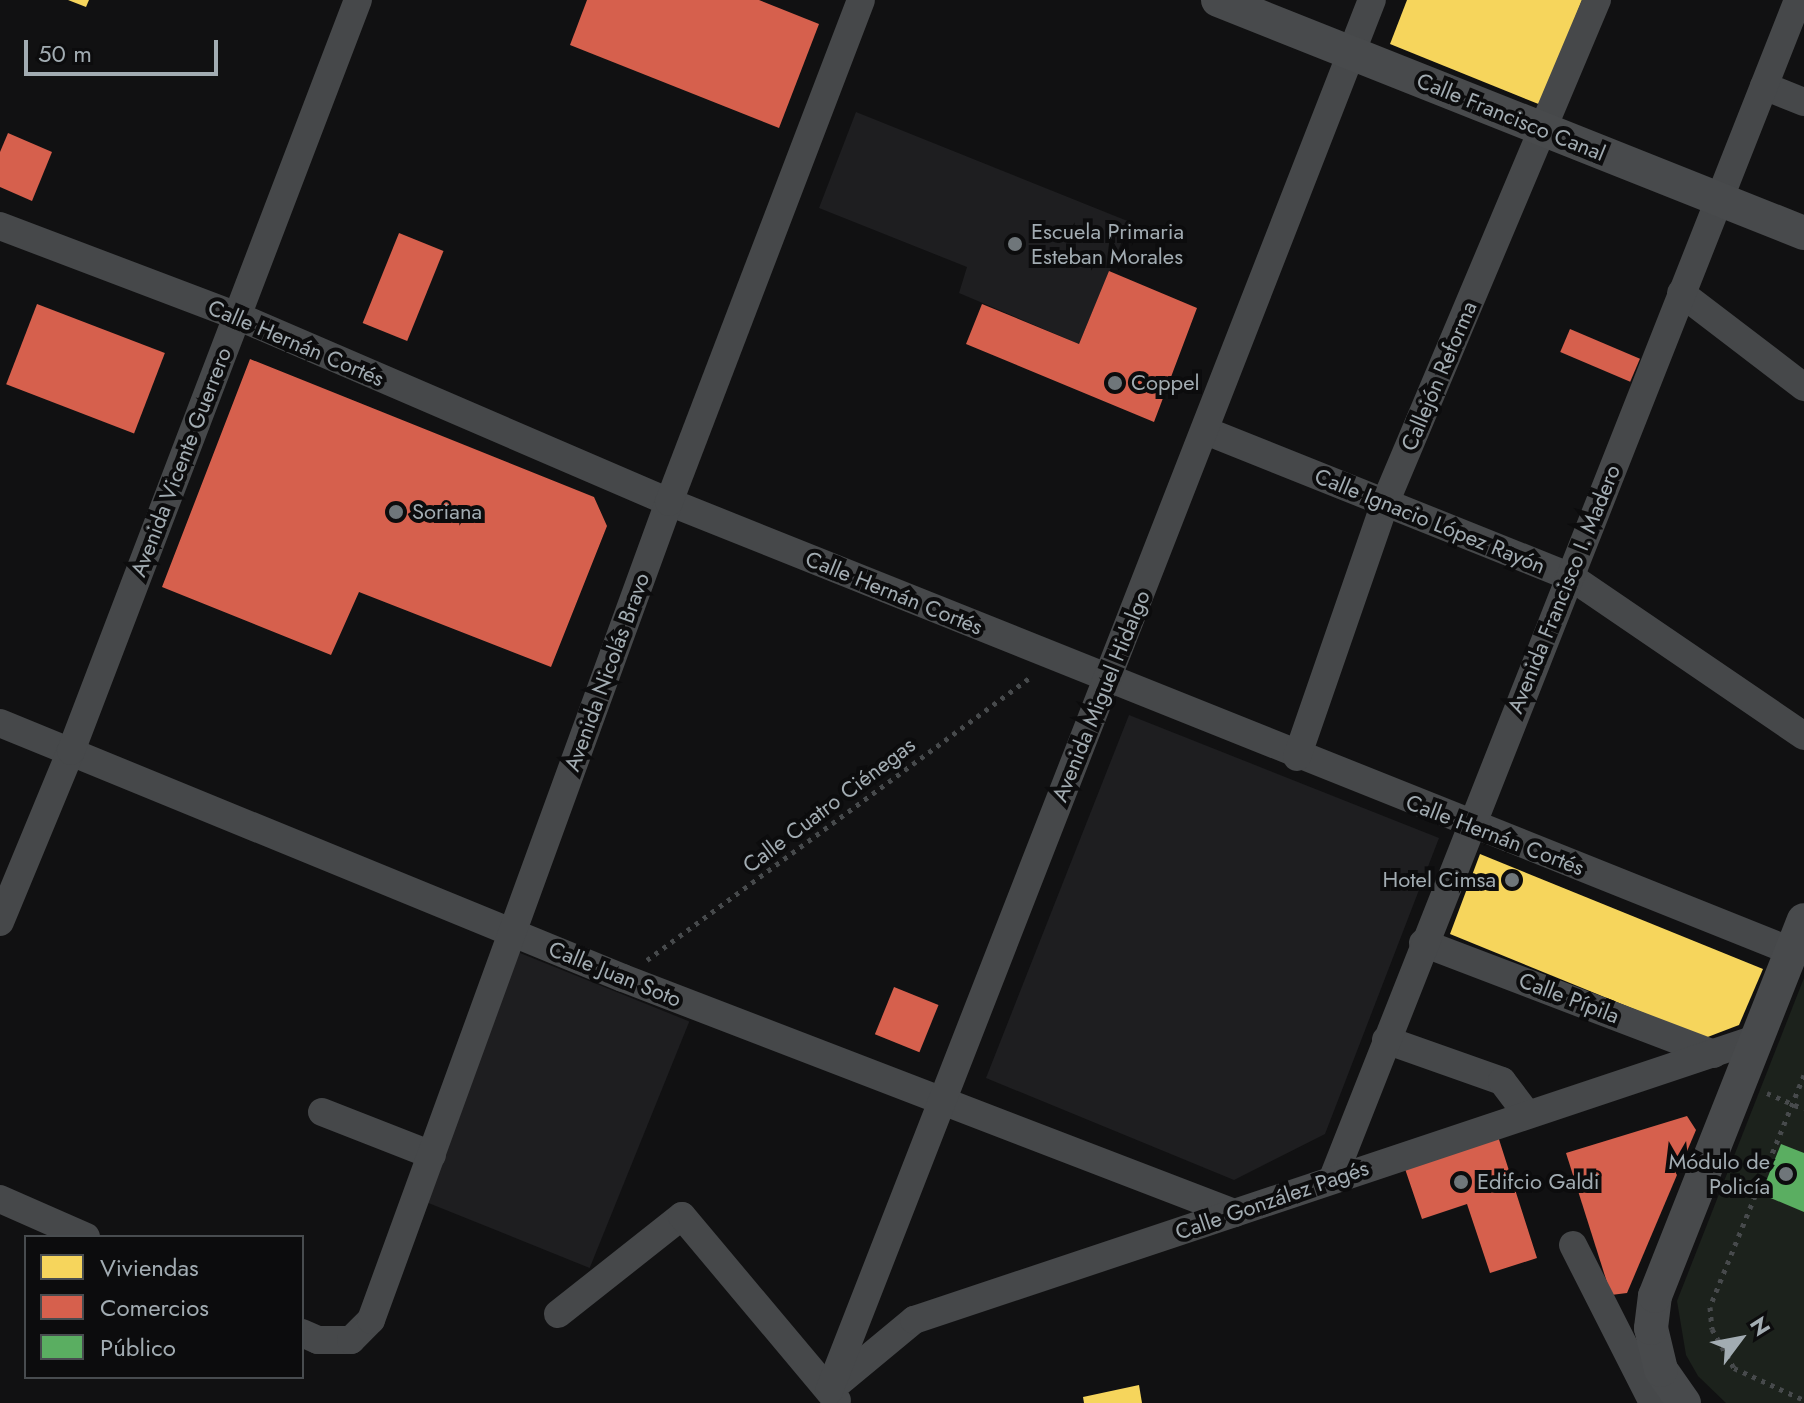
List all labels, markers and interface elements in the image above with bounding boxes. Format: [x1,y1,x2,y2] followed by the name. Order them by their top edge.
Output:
[28,24,222,74] scale bar
[38,36,92,71] text: 50 m
[1413,67,1609,167] street label: Calle Francisco Canal
[1031,218,1184,270] place label: Escuela Primaria Esteban Morales
[1006,235,1024,253] marker: Escuela Primaria Esteban Morales
[204,294,388,392] street label: Calle Hernán Cortés
[1396,297,1482,455] street label: Callejón Reforma
[125,344,237,580] street label: Avenida Vicente Guerrero
[1131,370,1200,396] place label: Coppel
[1106,374,1124,392] marker: Coppel
[1502,461,1626,717] street label: Avenida Francisco I. Madero
[1311,463,1549,579] street label: Calle Ignacio López Rayón
[412,499,482,525] place label: Soriana
[387,503,405,521] marker: Soriana
[802,545,986,641] street label: Calle Hernán Cortés
[559,569,655,775] street label: Avenida Nicolás Bravo
[1046,586,1156,806] street label: Avenida Miguel Hidalgo
[738,732,920,878] street label: Calle Cuatro Ciénegas
[1402,789,1588,881] street label: Calle Hernán Cortés
[1383,867,1496,893] place label: Hotel Cimsa
[1503,871,1521,889] marker: Hotel Cimsa
[545,935,685,1013] street label: Calle Juan Soto
[1515,967,1623,1029] street label: Calle Pípila
[1669,1148,1770,1200] place label: Módulo de Policía
[1172,1155,1372,1245] street label: Calle González Pagés
[1777,1165,1795,1183] marker: Módulo de Policía
[1477,1169,1599,1195] place label: Edifcio Galdi
[1452,1173,1470,1191] marker: Edifcio Galdi
[24,1235,304,1379] legend
[100,1250,199,1285] text: Viviendas
[100,1290,209,1325] text: Comercios
[1700,1299,1780,1379] north arrow
[1742,1310,1779,1342] text: N
[100,1330,176,1365] text: Público

